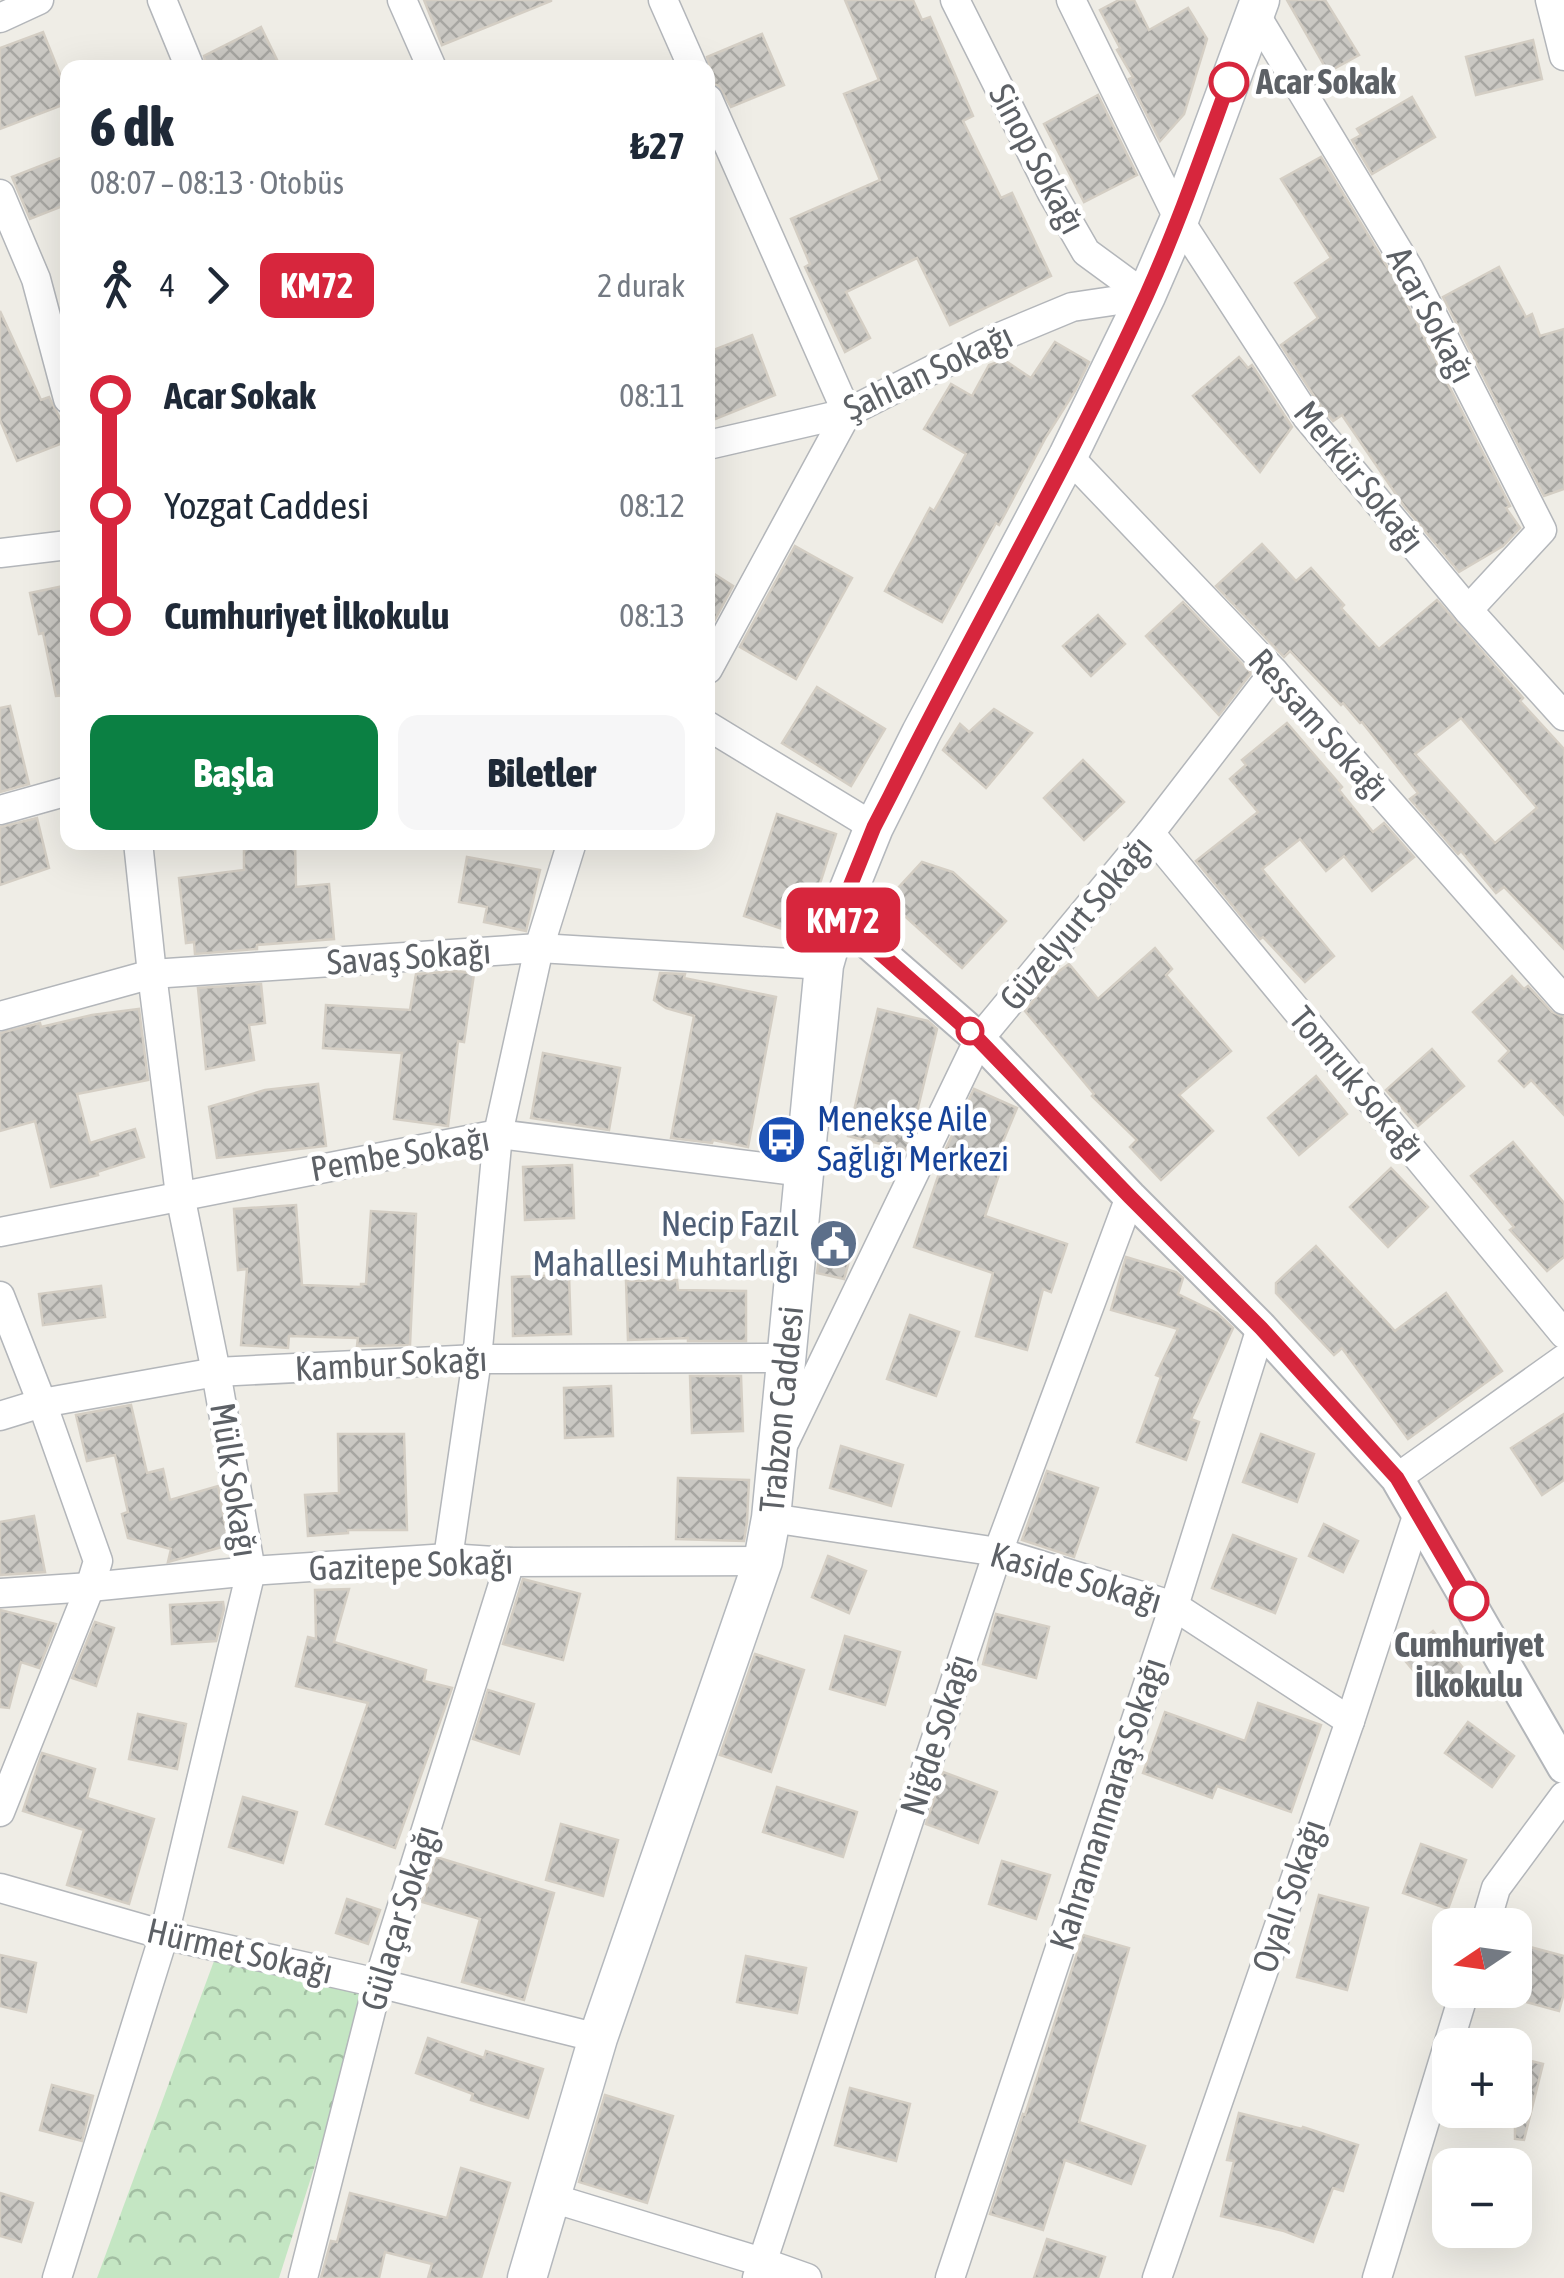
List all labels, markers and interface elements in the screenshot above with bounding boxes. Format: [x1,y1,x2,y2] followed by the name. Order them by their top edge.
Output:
[1255,61,1396,101] place label: Acar Sokak
[1210,63,1248,101] marker: Acar Sokak
[982,77,1094,240] street label: Sinop Sokağı
[90,95,174,158] text: 6 dk
[630,124,685,167] text: ₺27
[90,164,344,201] text: 08:07 – 08:13 · Otobüs
[1380,240,1484,389] street label: Acar Sokağı
[90,258,145,313] icon: walk
[190,258,245,313] icon: forward
[280,265,354,305] text: KM72
[160,267,175,304] text: 4
[597,267,685,304] text: 2 durak
[837,315,1018,428] street label: Şahlan Sokağı
[164,374,316,417] text: Acar Sokak
[619,377,685,414] text: 08:11
[1287,393,1433,560] street label: Merkür Sokağı
[164,484,369,527] text: Yozgat Caddesi
[619,487,685,524] text: 08:12
[164,594,449,637] text: Cumhuriyet İlkokulu
[619,597,685,634] text: 08:13
[1241,640,1398,808] street label: Ressam Sokağı
[90,715,378,830] button: Başla
[398,715,685,830] button: Biletler
[991,827,1160,1017] street label: Güzelyurt Sokağı
[773,888,913,952] line badge: KM72
[806,900,880,940] text: KM72
[326,930,492,982] street label: Savaş Sokağı
[1282,998,1434,1168] street label: Tomruk Sokağı
[957,1018,983,1044] unlabelled marker
[817,1098,1009,1178] place label: Menekşe Aile Sağlığı Merkezi
[756,1113,808,1165] bus stop icon: Menekşe Aile Sağlığı Merkezi
[307,1118,492,1188] street label: Pembe Sokağı
[532,1203,799,1283] place label: Necip Fazıl Mahallesi Muhtarlığı
[808,1218,860,1270] public building icon: Necip Fazıl Mahallesi Muhtarlığı
[751,1304,810,1514] street label: Trabzon Caddesi
[294,1338,488,1388] street label: Kambur Sokağı
[203,1400,267,1560] street label: Mülk Sokağı
[986,1534,1167,1621] street label: Kaside Sokağı
[308,1540,514,1588] street label: Gazitepe Sokağı
[1450,1582,1488,1620] marker: Cumhuriyet İlkokulu
[1394,1624,1544,1704] place label: Cumhuriyet İlkokulu
[891,1649,981,1820] street label: Niğde Sokağı
[1041,1653,1173,1955] street label: Kahramanmaraş Sokağı
[1243,1814,1333,1977] street label: Oyalı Sokağı
[352,1820,446,2015] street label: Gülaçar Sokağı
[1432,1908,1532,2008] north arrow
[1432,1908,1532,2248] map controls
[143,1909,337,1991] street label: Hürmet Sokağı
[1432,2028,1532,2128] button: +
[1432,2148,1532,2248] button: −

